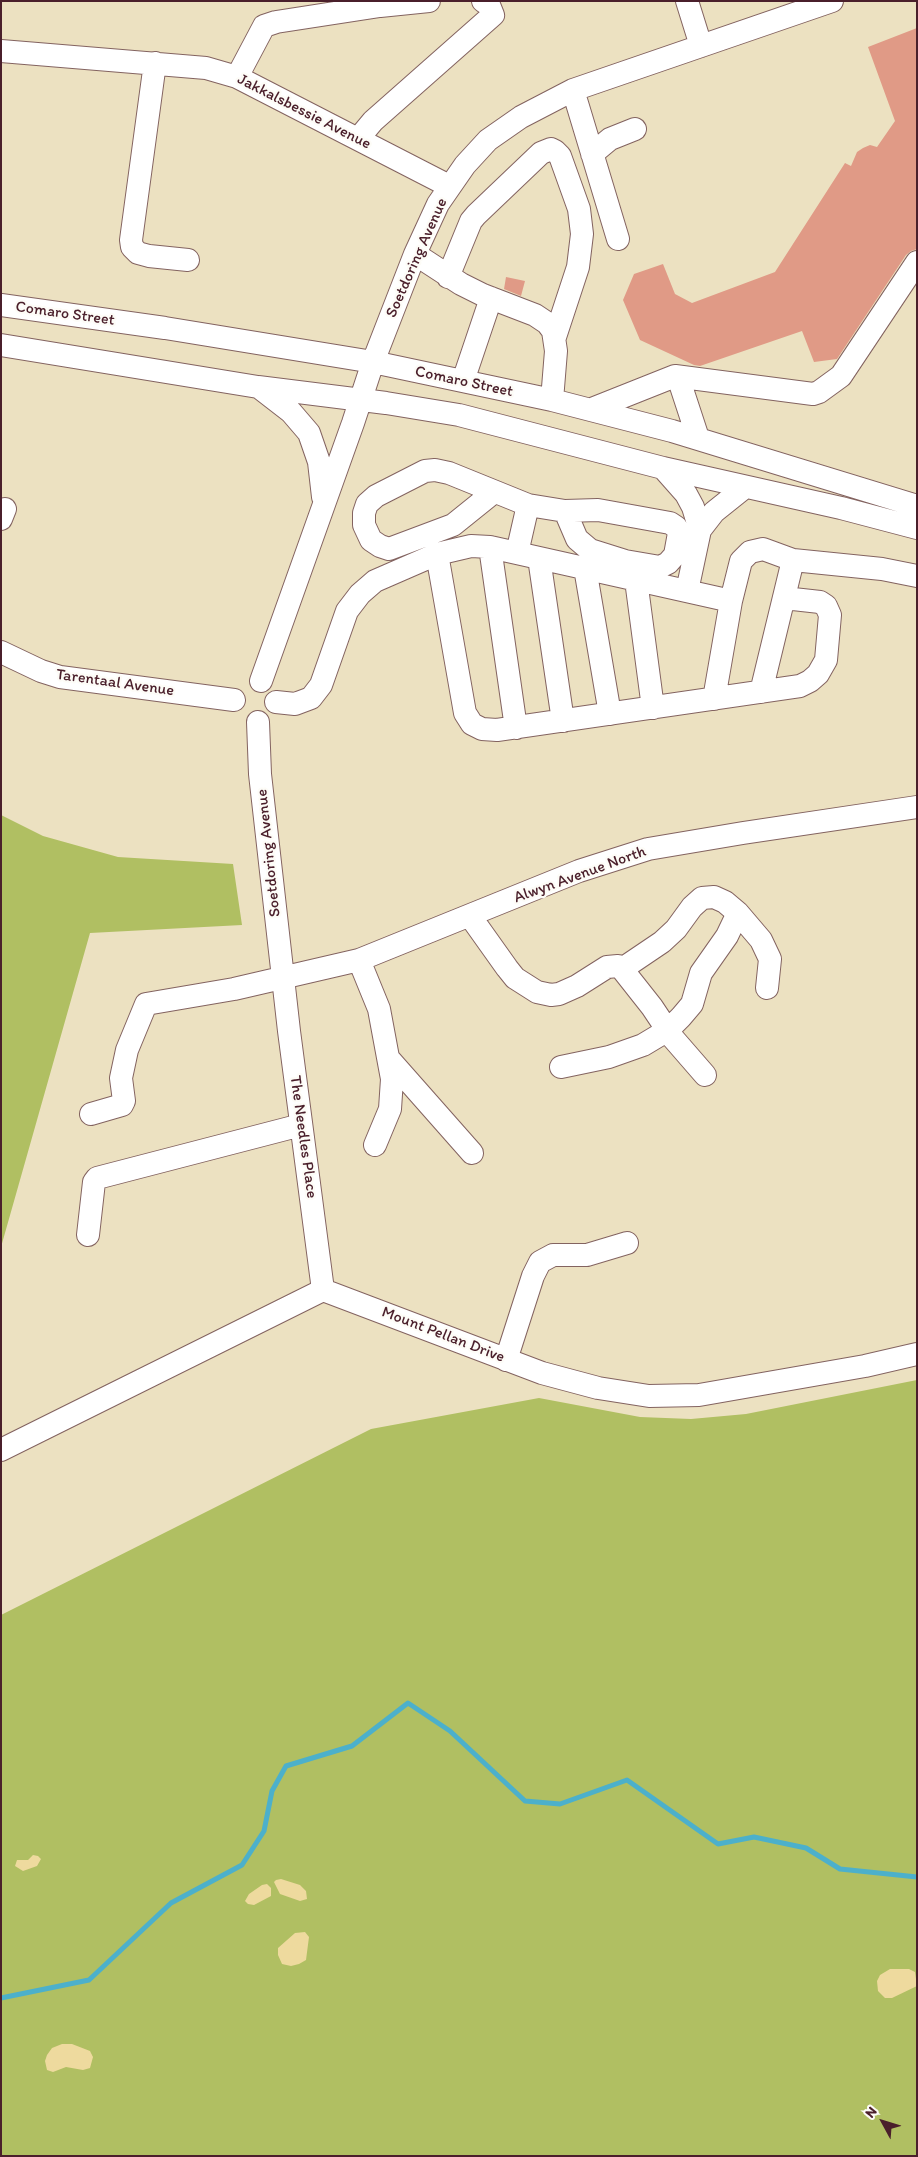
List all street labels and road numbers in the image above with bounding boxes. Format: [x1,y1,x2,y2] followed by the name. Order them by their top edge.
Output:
[234,70,374,154] street label: Jakkalsbessie Avenue
[382,195,452,321] street label: Soetdoring Avenue
[14,298,116,330] street label: Comaro Street
[413,362,515,402] street label: Comaro Street
[55,665,175,701] street label: Tarentaal Avenue
[253,788,285,918] street label: Soetdoring Avenue
[511,842,649,908] street label: Alwyn Avenue North
[285,1074,321,1200] street label: The Needles Place
[379,1303,507,1367] street label: Mount Pellan Drive

